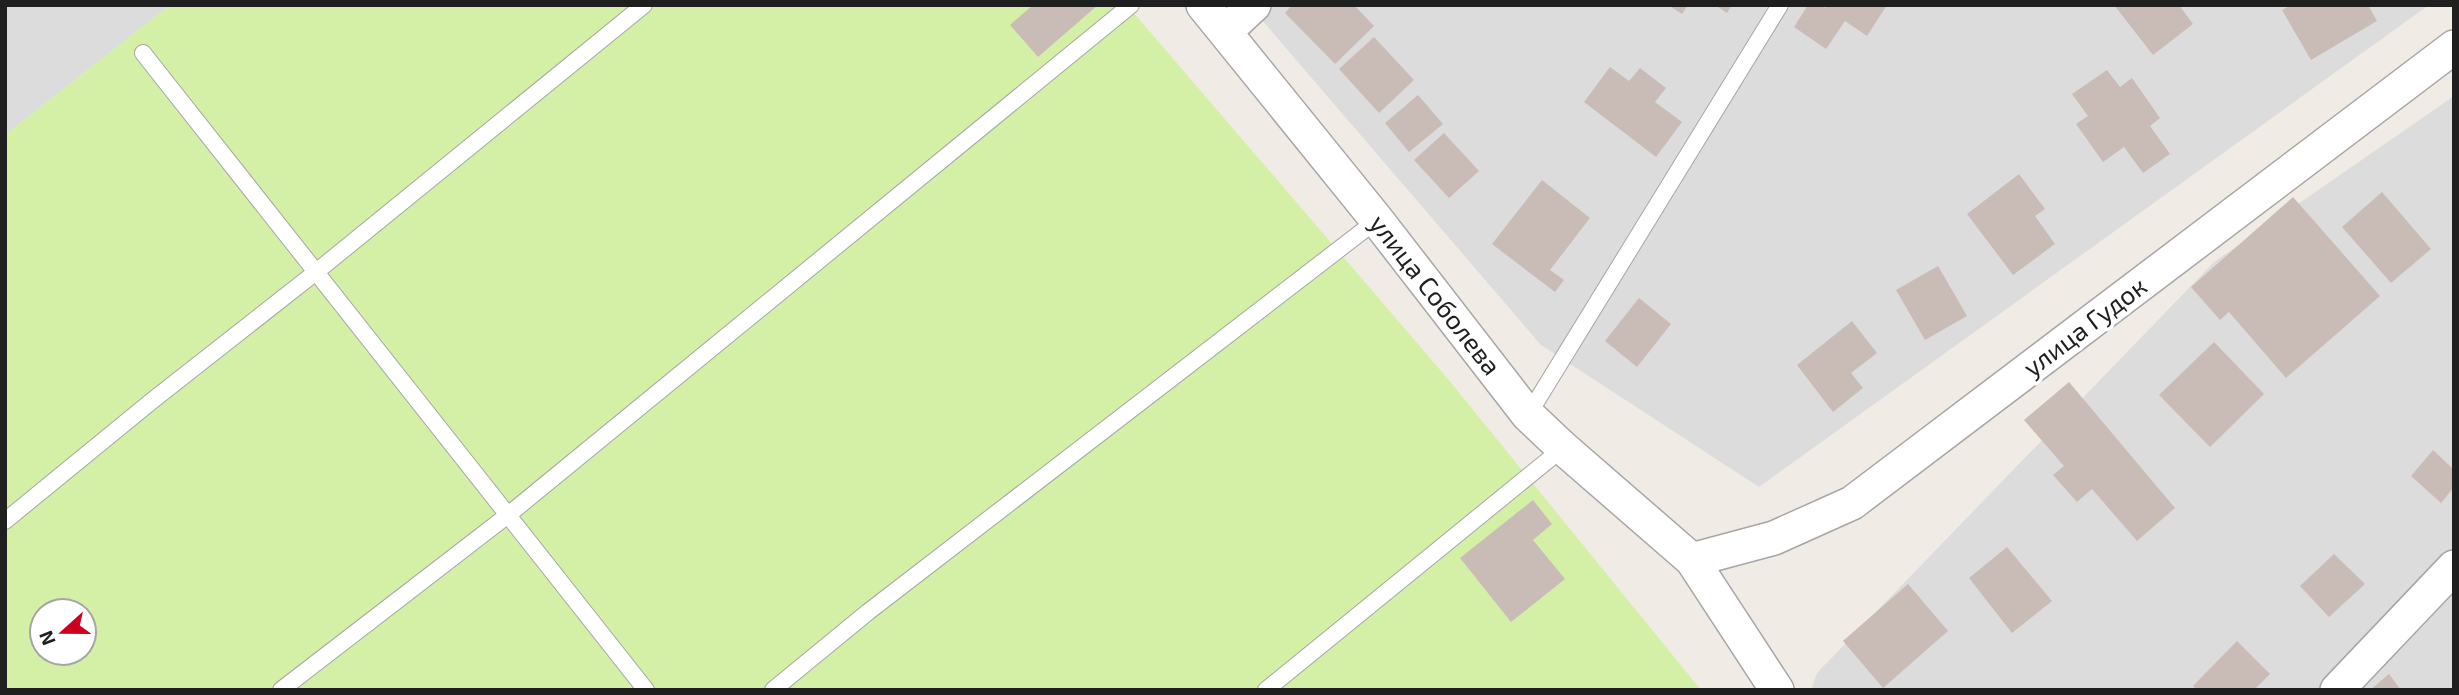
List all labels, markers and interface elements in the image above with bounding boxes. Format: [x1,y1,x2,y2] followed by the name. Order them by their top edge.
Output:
[1363,208,1508,381] street label: улица Соболева
[2016,269,2152,383] street label: улица Гудок
[28,597,98,667] north arrow
[33,628,60,649] text: N

